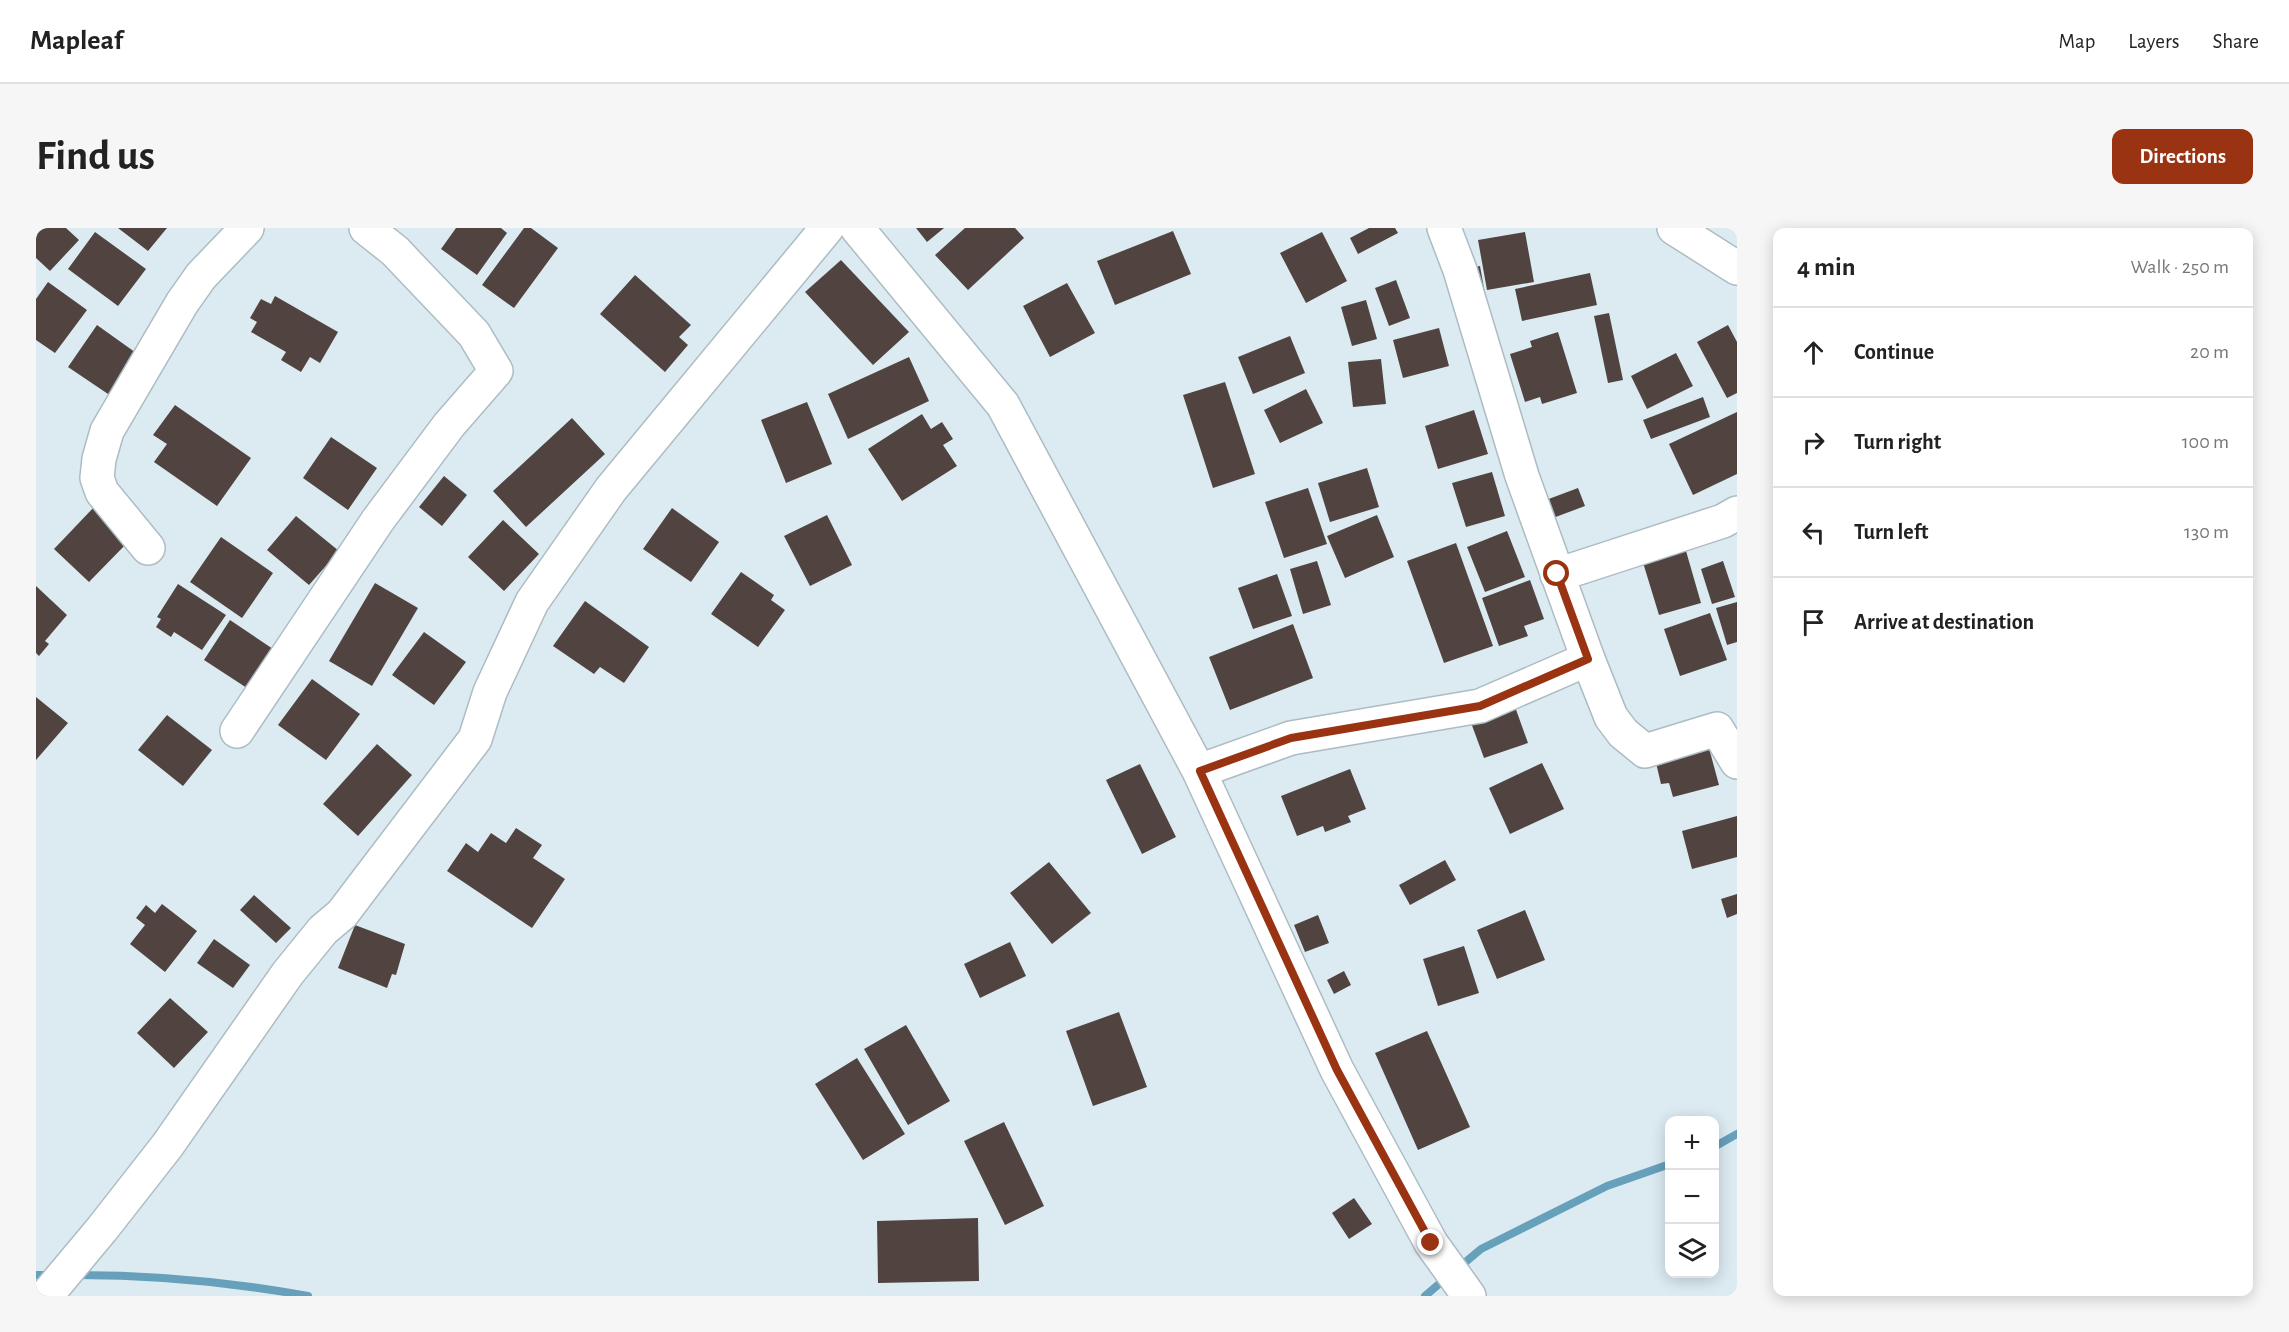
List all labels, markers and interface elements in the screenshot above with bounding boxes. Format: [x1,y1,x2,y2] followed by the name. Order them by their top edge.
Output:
[30,27,123,55] text: Mapleaf
[2059,31,2095,52] text: Map
[2128,31,2179,52] text: Layers
[2212,31,2259,52] text: Share
[2112,129,2253,184] button: Directions
[36,135,155,177] text: Find us
[1797,254,1856,280] text: 4 min
[2130,257,2229,277] text: Walk · 250 m
[1797,336,1830,369] icon: ahead
[1854,341,1934,363] text: Continue
[2190,342,2229,362] text: 20 m
[1797,426,1830,459] icon: right
[1854,431,1941,453] text: Turn right
[2182,432,2229,452] text: 100 m
[1797,516,1830,549] icon: left
[1854,521,1928,543] text: Turn left
[2184,522,2229,542] text: 130 m
[1543,560,1569,586] route start
[1797,606,1830,639] icon: arrive
[1854,611,2034,633] text: Arrive at destination
[1665,1116,1719,1278] map controls
[1665,1116,1719,1170] button: +
[1665,1170,1719,1224] button: −
[1665,1224,1719,1278] button: layers
[1417,1229,1443,1255] route end

